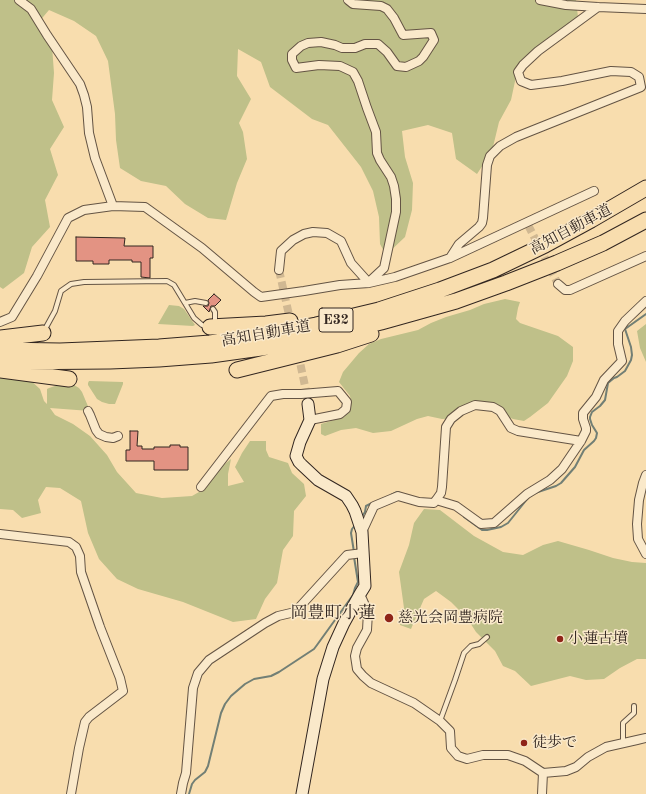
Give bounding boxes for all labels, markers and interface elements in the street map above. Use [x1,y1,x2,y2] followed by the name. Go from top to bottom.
[527,201,615,259] street label: 高知自動車道
[319,308,353,332] road number: E32
[220,317,312,351] street label: 高知自動車道
[291,604,375,624] district label: 岡豊町小蓮
[398,609,503,627] place label: 慈光会岡豊病院
[383,612,395,624] marker: 慈光会岡豊病院
[568,630,628,648] place label: 小蓮古墳
[555,634,565,644] marker: 小蓮古墳
[532,734,577,752] place label: 徒歩で
[519,738,529,748] marker: 徒歩で

